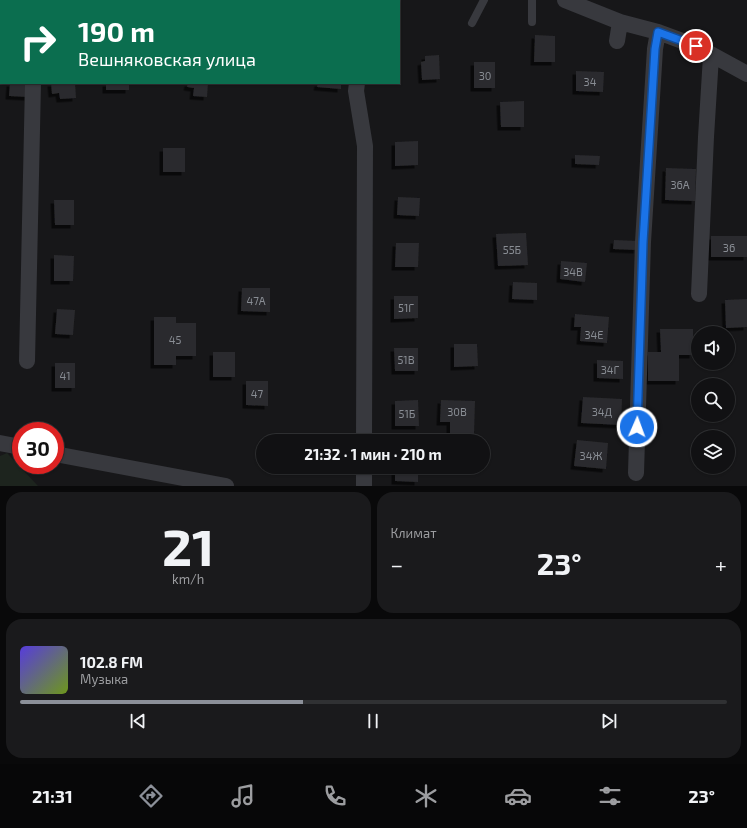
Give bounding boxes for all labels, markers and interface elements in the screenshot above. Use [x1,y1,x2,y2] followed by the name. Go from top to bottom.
[78,14,155,48] text: 190 m
[12,16,64,68] icon: right
[679,29,713,63] pin
[685,35,707,57] icon: arrive
[78,48,256,70] text: Вешняковская улица
[479,69,491,82] house number: 30
[584,75,597,88] house number: 34
[670,178,690,191] house number: 36А
[723,241,735,254] house number: 36
[503,243,522,256] house number: 55Б
[563,265,583,278] house number: 34В
[246,294,266,307] house number: 47А
[398,301,414,314] house number: 51Г
[691,326,735,474] map controls
[691,326,735,370] button: sound
[584,328,604,341] house number: 34Е
[169,333,181,346] house number: 45
[397,353,415,366] house number: 51В
[601,363,620,376] house number: 34Г
[59,369,71,382] house number: 41
[691,378,735,422] button: search
[251,387,264,400] house number: 47
[447,405,467,418] house number: 30В
[592,405,613,418] house number: 34Д
[616,406,658,448] position arrow
[399,407,416,420] house number: 51Б
[12,422,64,474] speed limit sign: 30
[691,430,735,474] button: layers
[304,445,442,463] text: 21:32 · 1 мин · 210 m
[580,449,602,462] house number: 34Ж
[162,514,215,576] text: 21
[391,525,437,541] text: Климат
[537,545,582,581] text: 23°
[391,551,403,577] text: −
[715,551,727,577] text: +
[172,571,204,587] text: km/h
[80,653,143,671] text: 102.8 FM
[80,671,128,687] text: Музыка
[127,710,149,732] icon: previous
[362,710,384,732] icon: pause
[598,710,620,732] icon: next
[137,782,165,810] icon: directions
[229,782,257,810] icon: music
[321,782,349,810] icon: phone
[412,782,440,810] icon: climate
[504,782,532,810] icon: car
[596,782,624,810] icon: filters
[32,785,73,807] text: 21:31
[688,785,715,807] text: 23°

